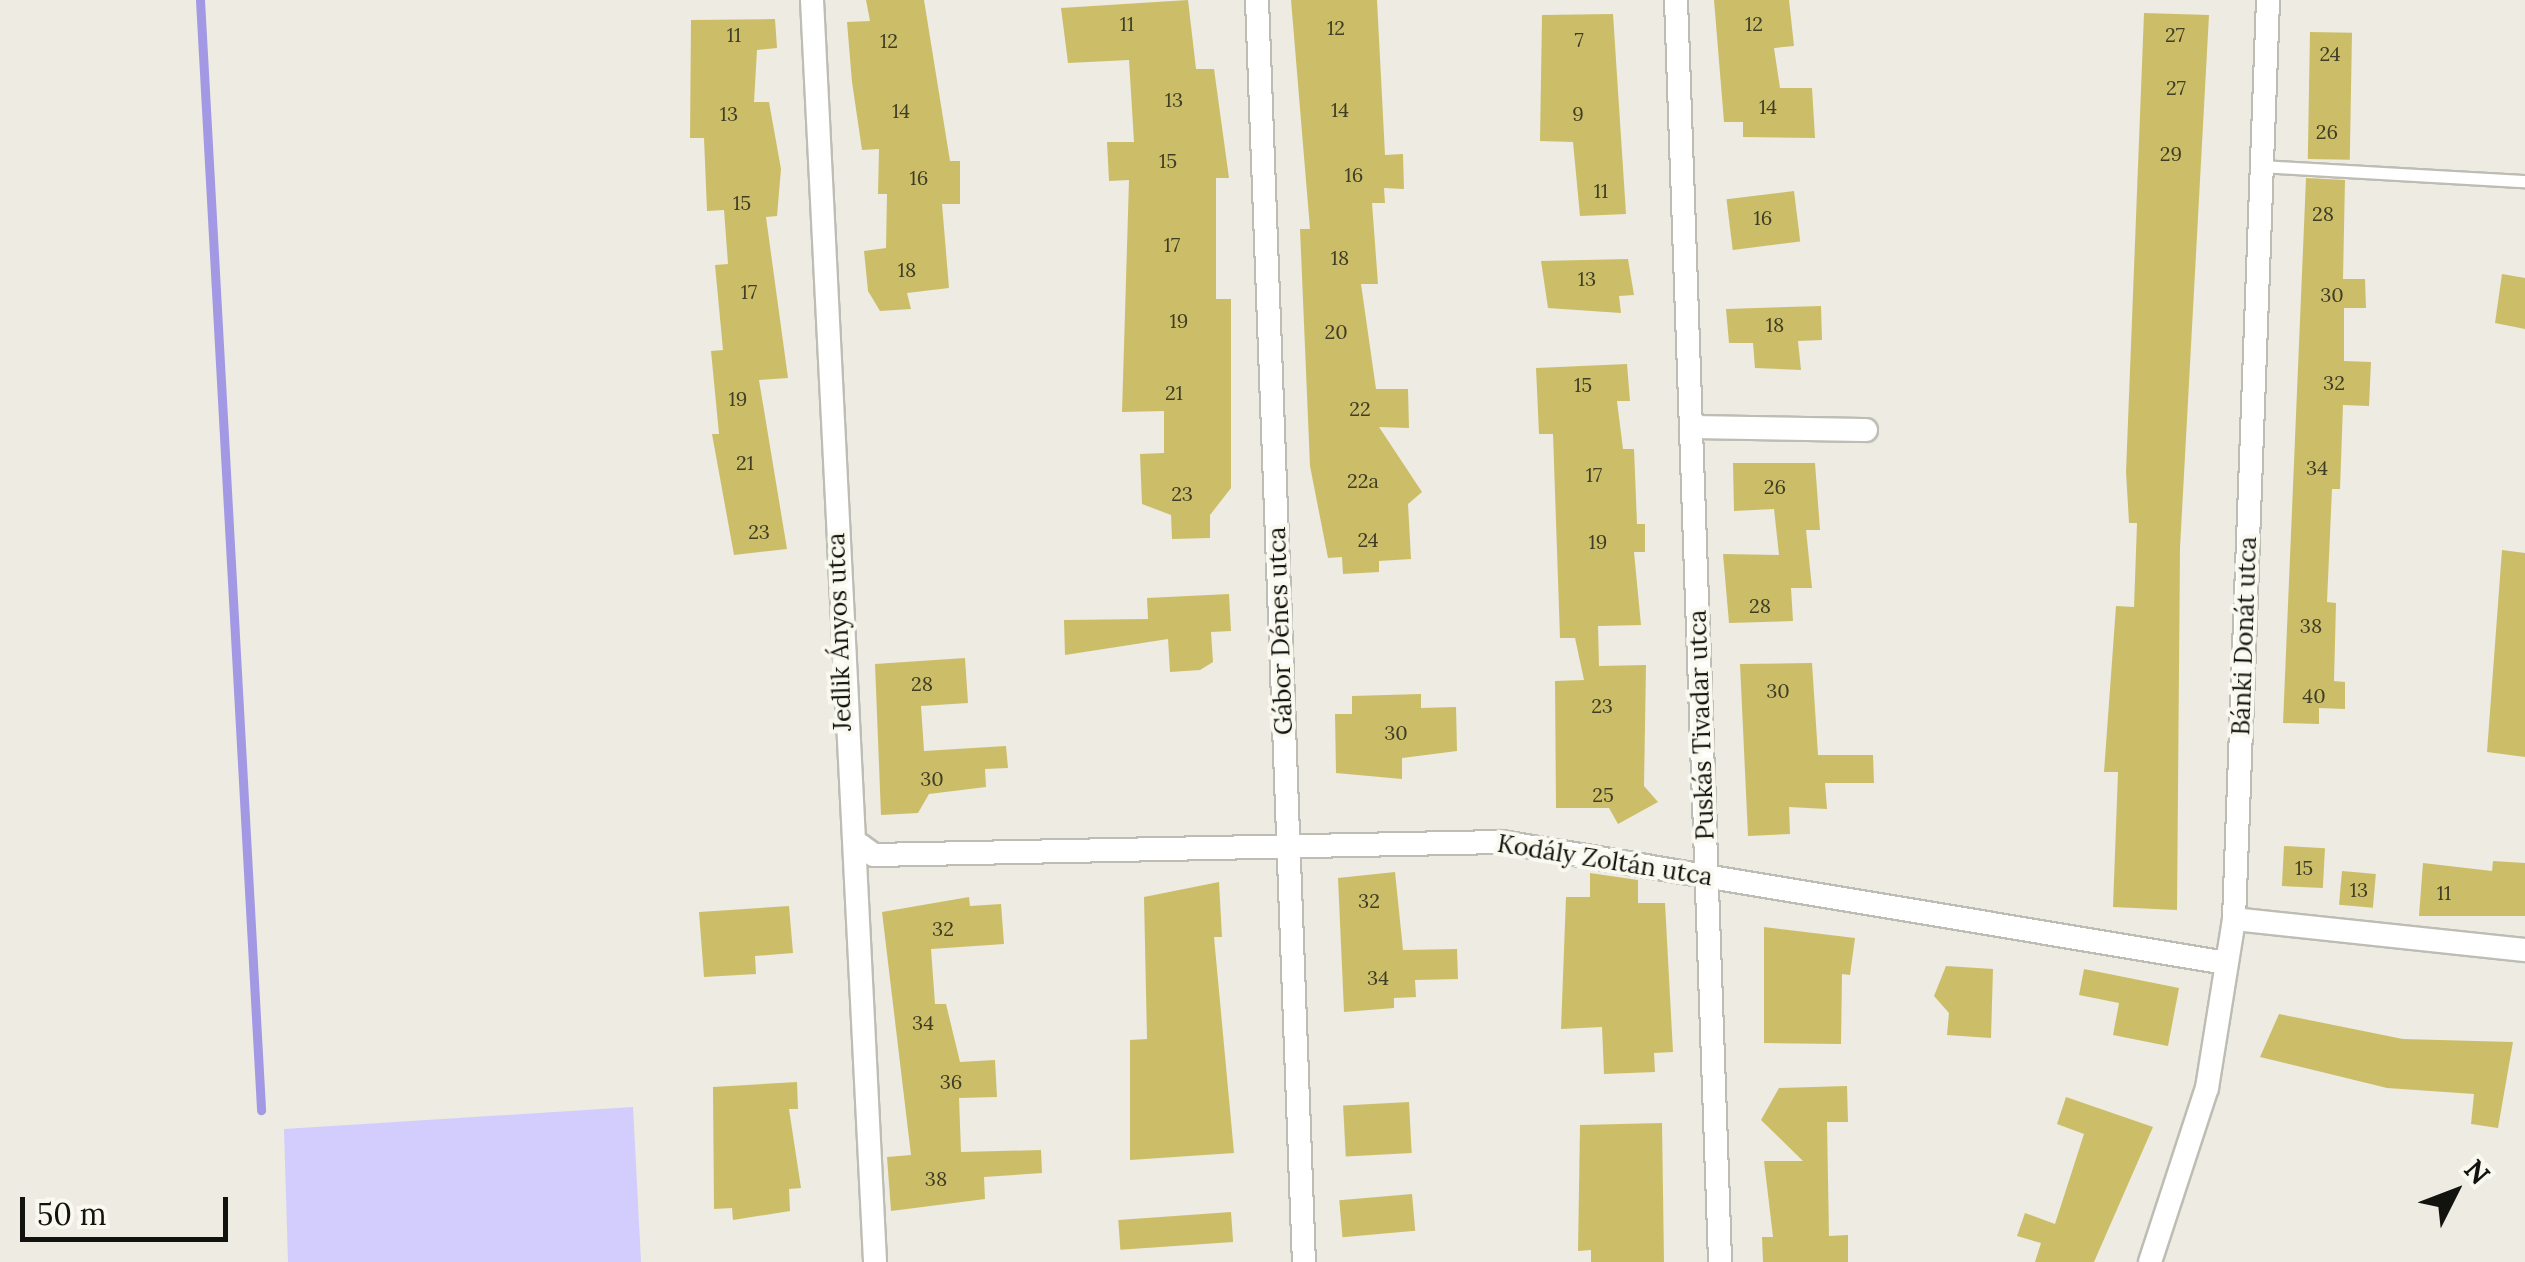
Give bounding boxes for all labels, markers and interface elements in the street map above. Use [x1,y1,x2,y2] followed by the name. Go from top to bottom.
[1120,11,1134,35] house number: 11
[1745,11,1763,35] house number: 12
[1327,15,1345,39] house number: 12
[727,22,741,46] house number: 11
[2165,22,2185,46] house number: 27
[1574,27,1584,51] house number: 7
[880,28,898,52] house number: 12
[2319,41,2341,65] house number: 24
[2166,75,2186,99] house number: 27
[1165,87,1183,111] house number: 13
[1759,94,1777,118] house number: 14
[1331,97,1349,121] house number: 14
[892,98,910,122] house number: 14
[720,101,738,125] house number: 13
[1572,101,1584,125] house number: 9
[2316,119,2338,143] house number: 26
[2160,141,2182,165] house number: 29
[1159,148,1177,172] house number: 15
[1345,162,1363,186] house number: 16
[910,165,928,189] house number: 16
[1594,178,1608,202] house number: 11
[733,190,751,214] house number: 15
[2312,201,2334,225] house number: 28
[1754,205,1772,229] house number: 16
[1164,232,1180,256] house number: 17
[1331,245,1349,269] house number: 18
[898,257,916,281] house number: 18
[1578,266,1596,290] house number: 13
[741,279,757,303] house number: 17
[2320,282,2344,306] house number: 30
[1170,308,1188,332] house number: 19
[1766,312,1784,336] house number: 18
[1324,319,1348,343] house number: 20
[2323,370,2345,394] house number: 32
[1574,372,1592,396] house number: 15
[1165,380,1183,404] house number: 21
[729,386,747,410] house number: 19
[1349,396,1371,420] house number: 22
[736,450,754,474] house number: 21
[2306,455,2328,479] house number: 34
[1586,462,1602,486] house number: 17
[1347,468,1379,492] house number: 22a
[1764,474,1786,498] house number: 26
[1171,481,1193,505] house number: 23
[748,519,770,543] house number: 23
[1261,526,1299,736] street label: Gábor Dénes utca
[1357,527,1379,551] house number: 24
[1589,529,1607,553] house number: 19
[821,532,857,732] street label: Jedlik Ányos utca
[2226,536,2262,736] street label: Bánki Donát utca
[1749,593,1771,617] house number: 28
[1682,609,1720,841] street label: Puskás Tivadar utca
[2300,613,2322,637] house number: 38
[911,671,933,695] house number: 28
[1766,678,1790,702] house number: 30
[2302,683,2326,707] house number: 40
[1591,693,1613,717] house number: 23
[1384,720,1408,744] house number: 30
[920,766,944,790] house number: 30
[1592,782,1614,806] house number: 25
[1495,828,1715,892] street label: Kodály Zoltán utca
[2295,855,2313,879] house number: 15
[2350,877,2368,901] house number: 13
[2437,880,2451,904] house number: 11
[1358,888,1380,912] house number: 32
[932,916,954,940] house number: 32
[1367,965,1389,989] house number: 34
[912,1010,934,1034] house number: 34
[940,1069,962,1093] house number: 36
[2405,1142,2505,1242] north arrow
[2457,1152,2498,1192] text: N
[925,1166,947,1190] house number: 38
[25,1177,232,1239] scale bar
[37,1195,107,1233] text: 50 m

